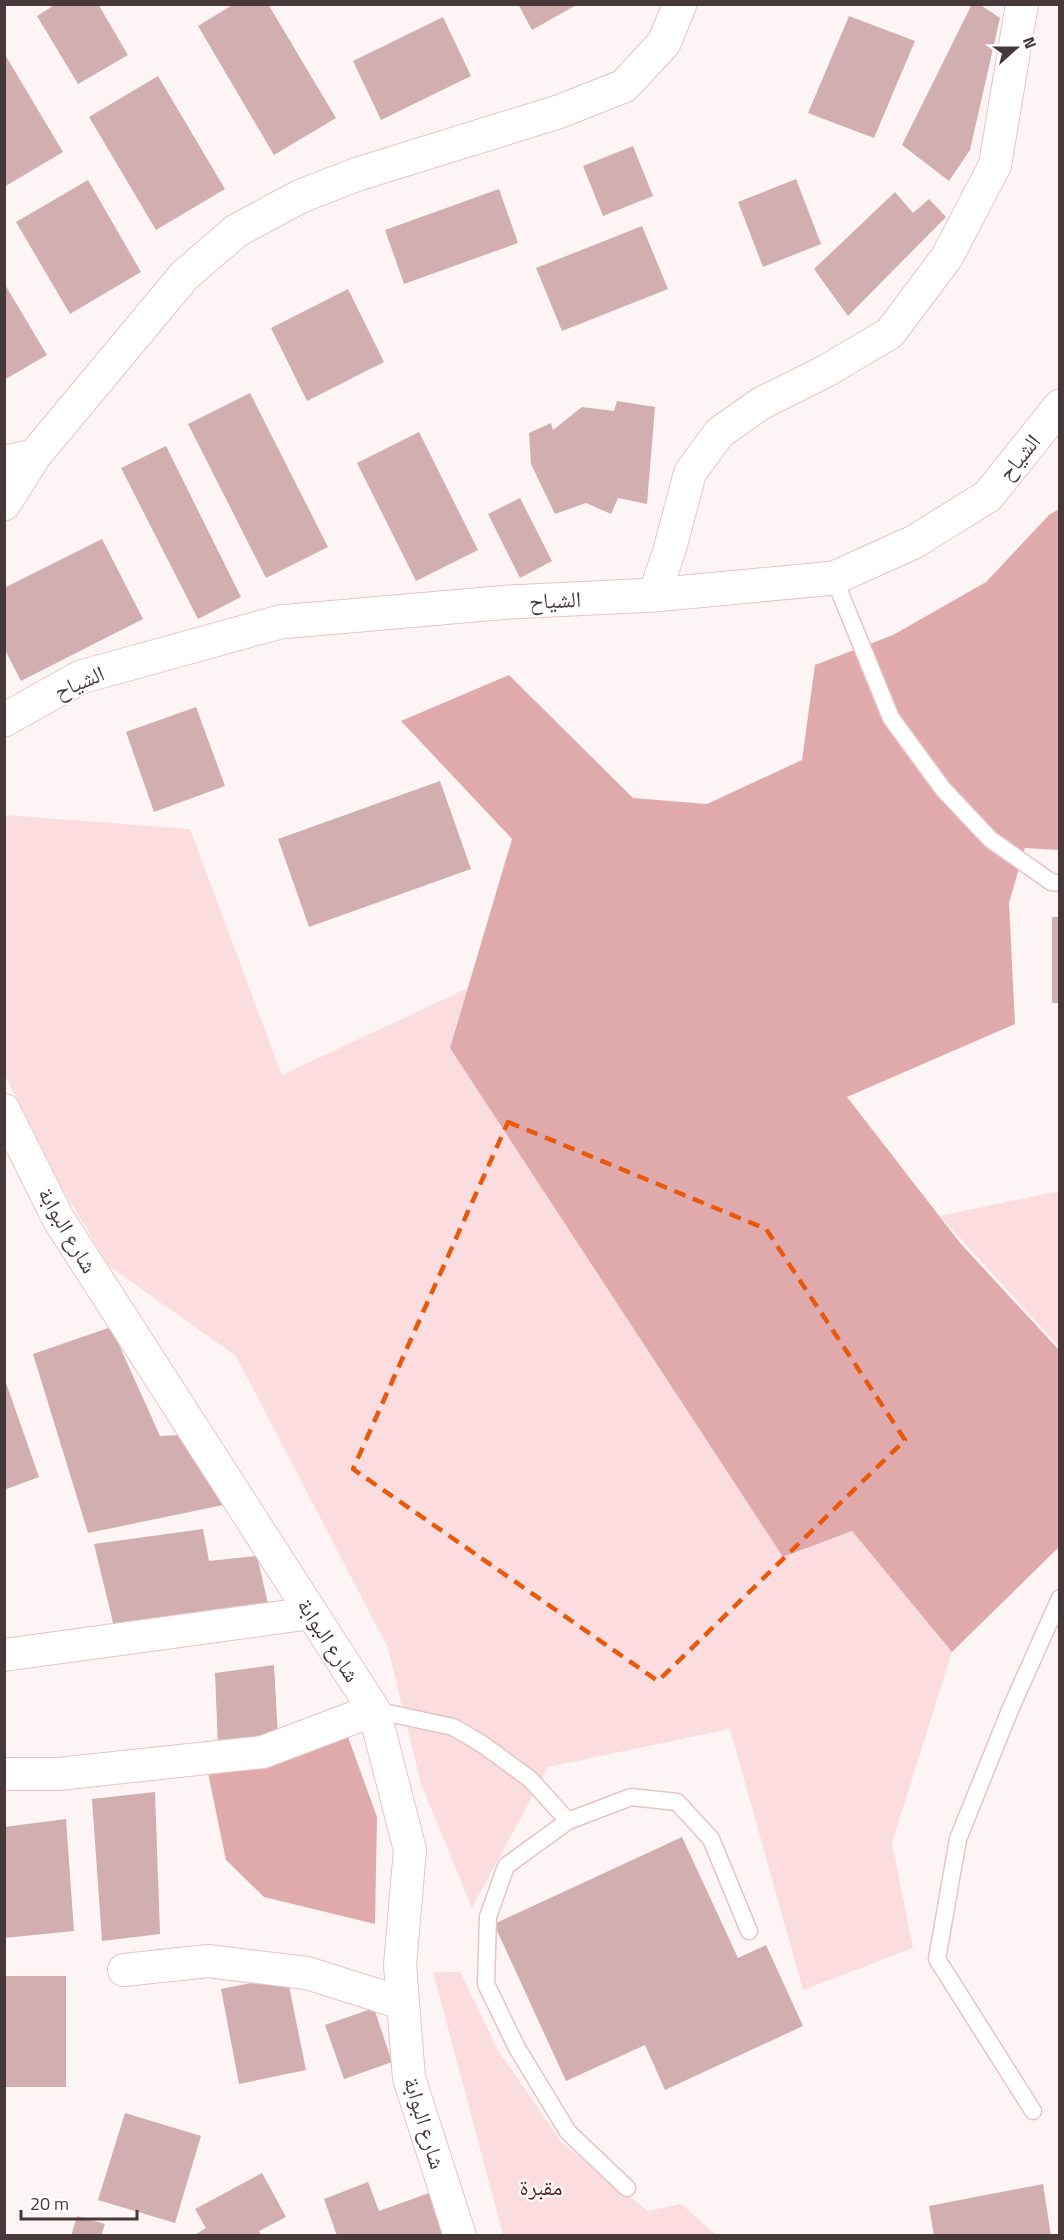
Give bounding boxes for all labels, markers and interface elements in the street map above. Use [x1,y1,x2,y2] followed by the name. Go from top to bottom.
[986,18,1046,78] north arrow
[1017,33,1043,52] text: N
[989,426,1049,488] street label: الشياح
[528,582,582,618] street label: الشياح
[48,656,110,708] street label: الشياح
[30,1181,106,1279] street label: شارع البوابة
[289,1591,369,1689] street label: شارع البوابة
[395,2073,455,2173] street label: شارع البوابة
[520,2170,562,2204] park label: مقبرة
[21,2183,136,2221] scale bar
[30,2190,69,2217] text: 20 m

